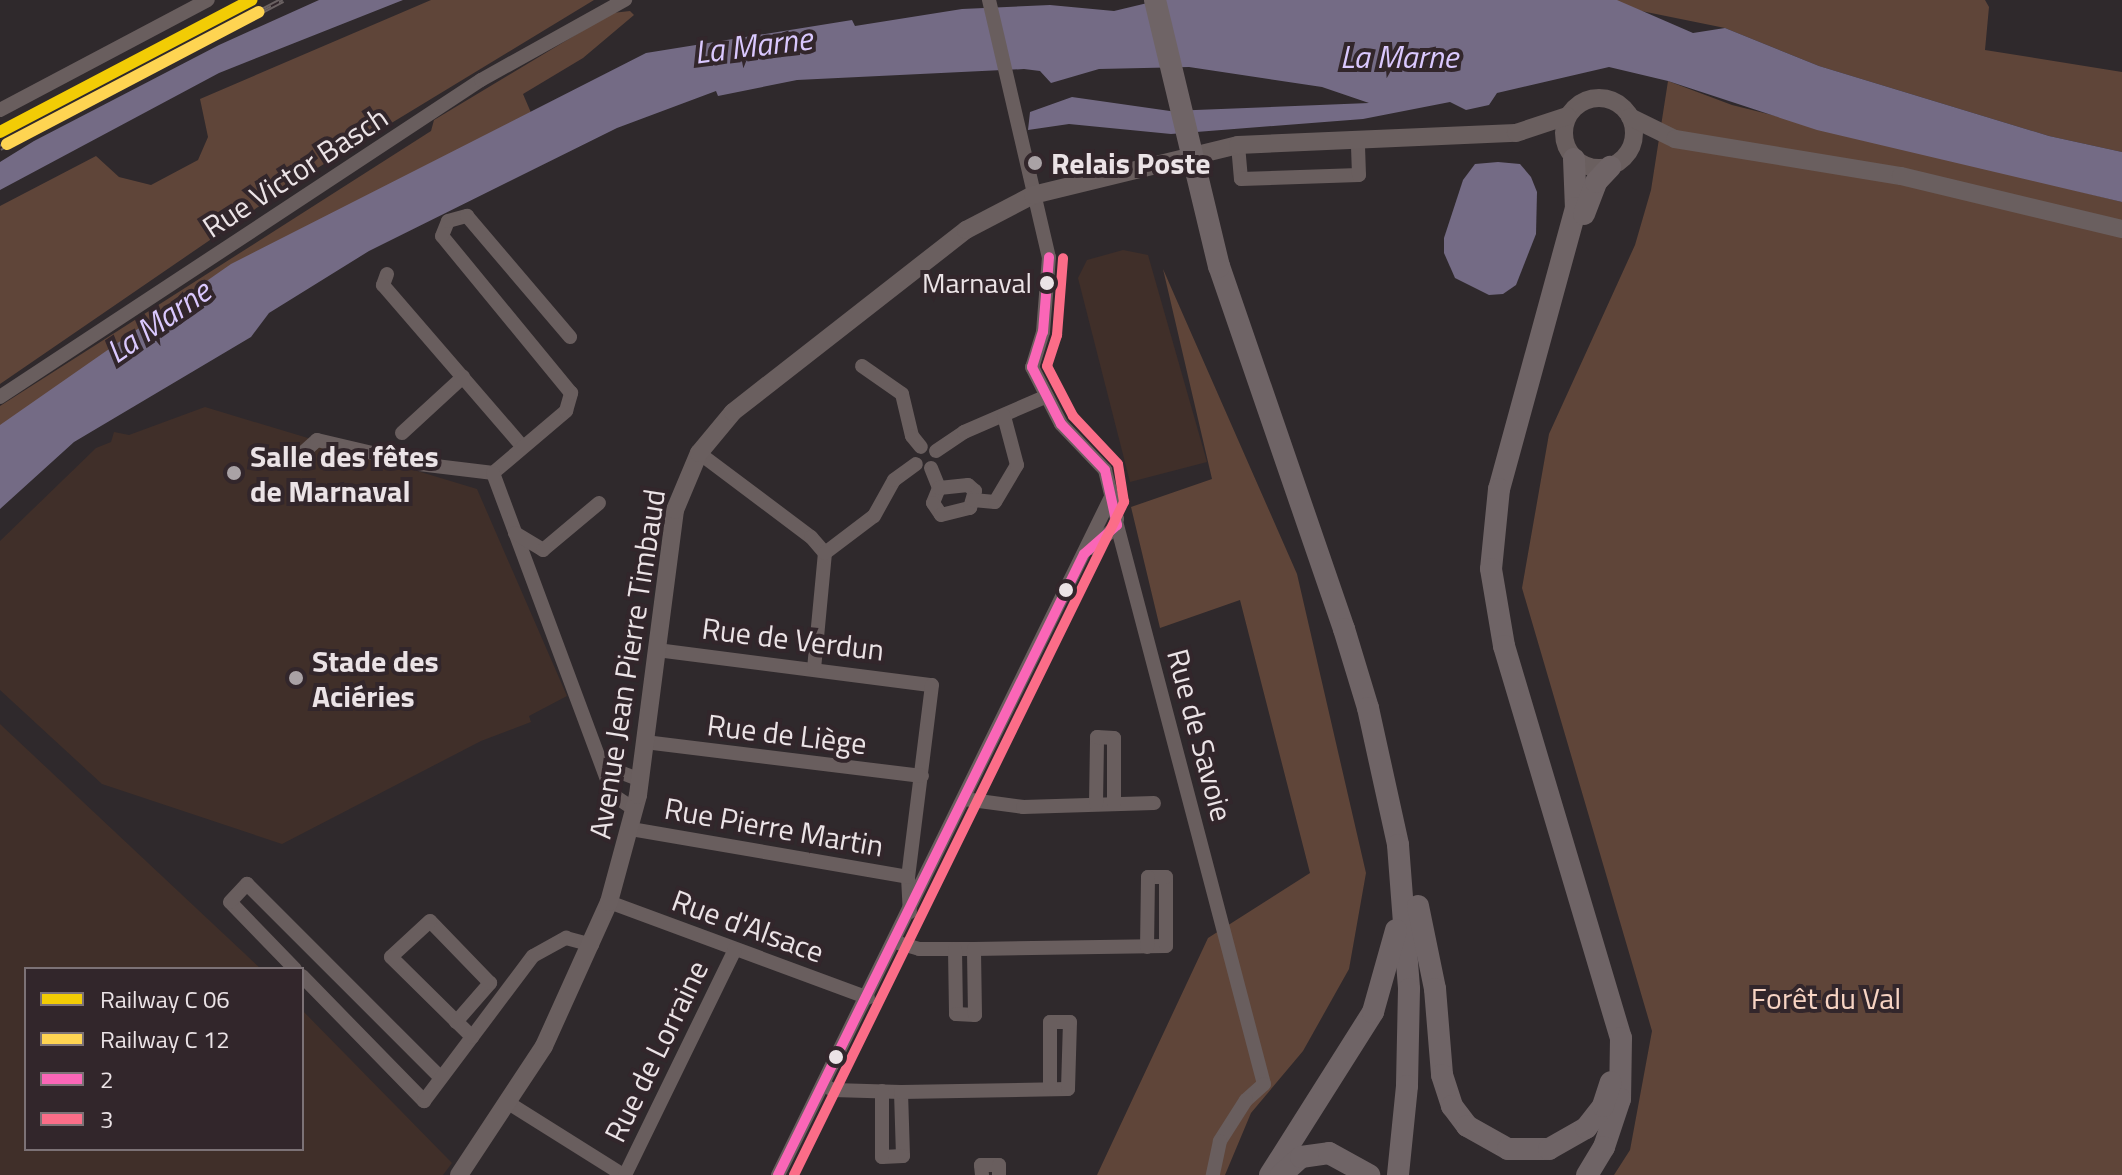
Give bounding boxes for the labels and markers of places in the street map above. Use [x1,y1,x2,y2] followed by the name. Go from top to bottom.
[1051,145,1211,181] place label: Relais Poste
[1026,154,1044,172] marker: Relais Poste
[922,266,1032,300] place label: Marnaval
[1039,275,1055,291] marker: Marnaval
[250,438,439,508] place label: Salle des fêtes de Marnaval
[225,464,243,482] marker: Salle des fêtes de Marnaval
[1058,582,1074,598] unlabelled marker
[312,643,439,714] place label: Stade des Aciéries
[287,669,305,687] marker: Stade des Aciéries
[828,1049,844,1065] unlabelled marker

